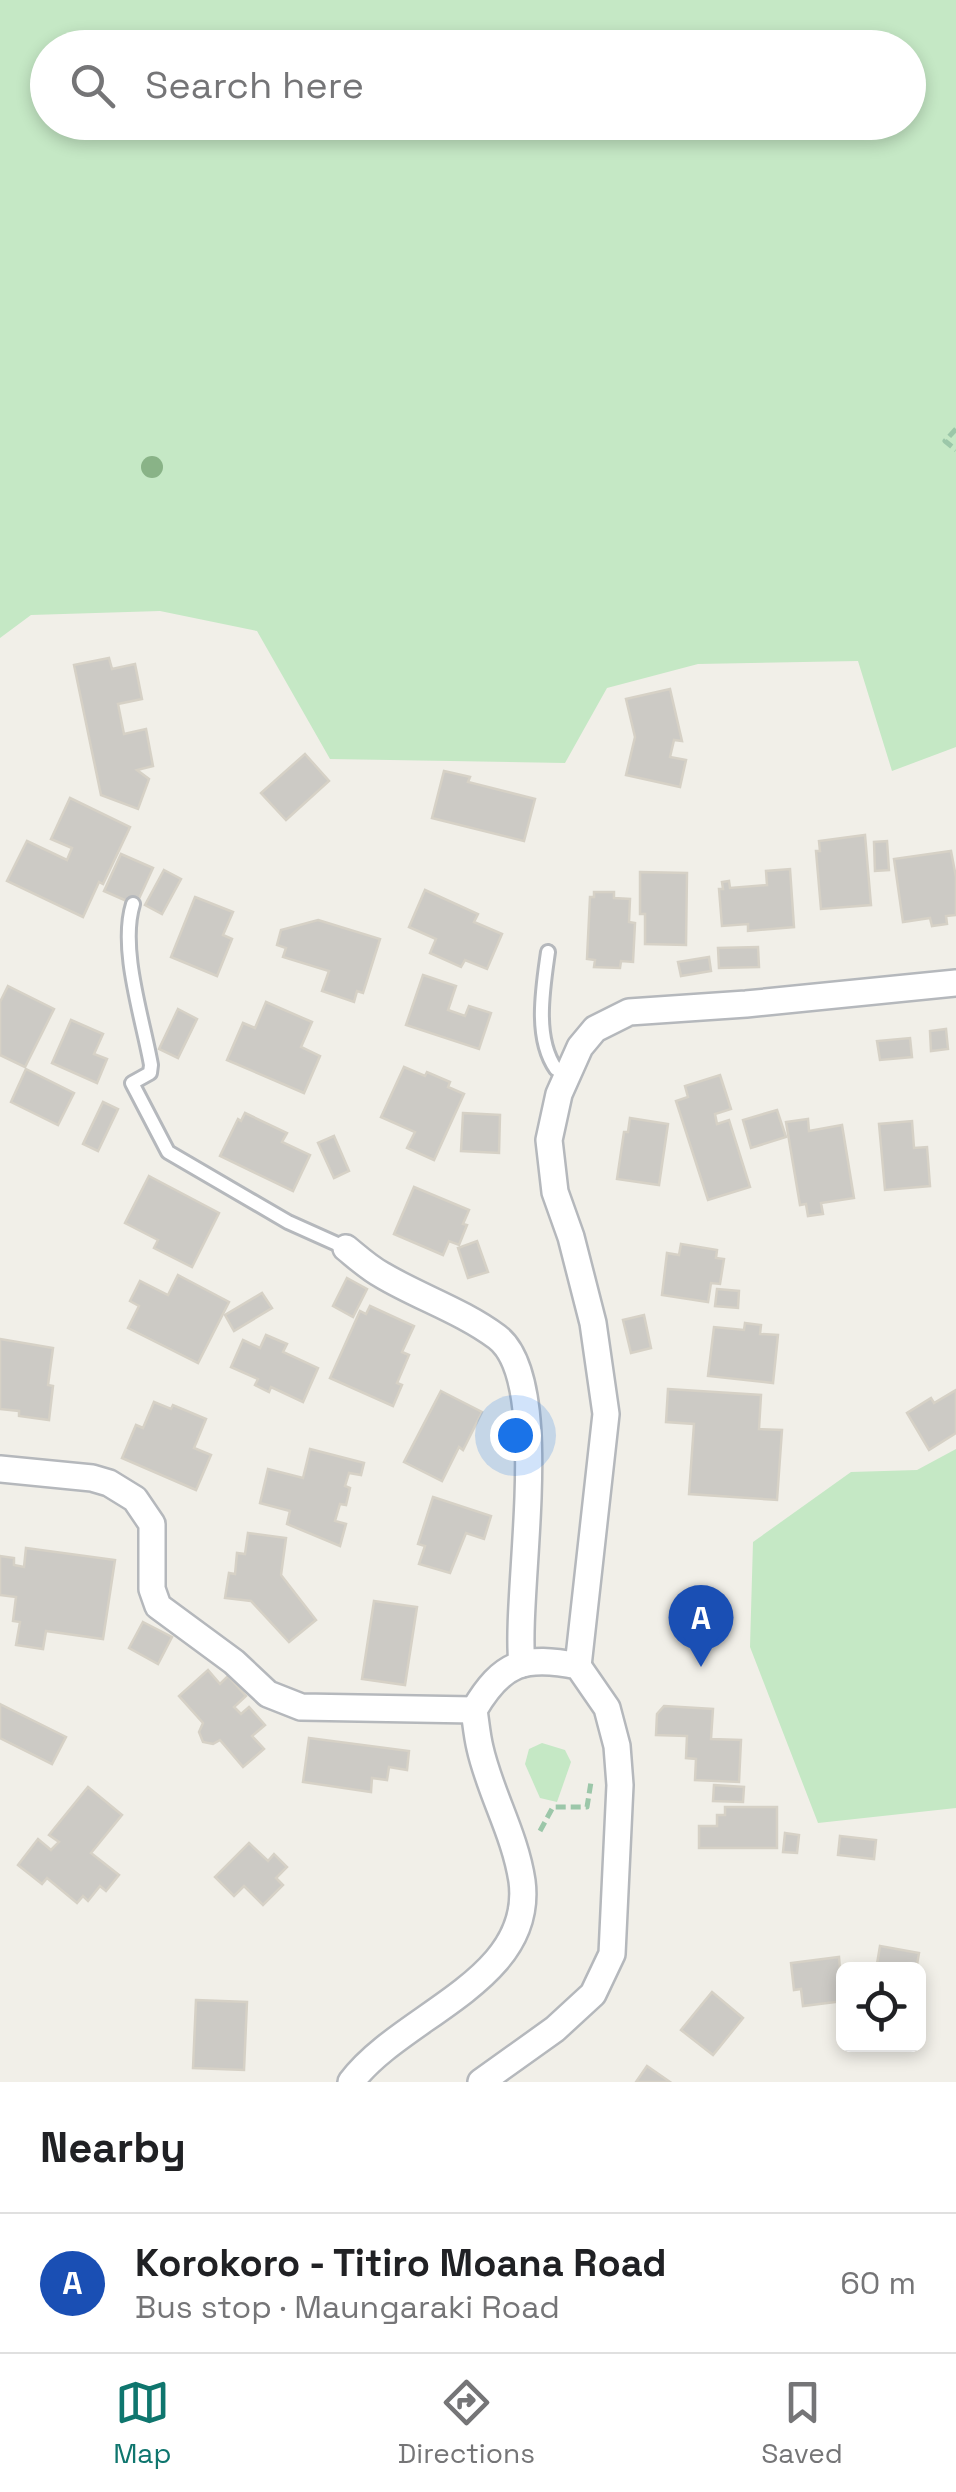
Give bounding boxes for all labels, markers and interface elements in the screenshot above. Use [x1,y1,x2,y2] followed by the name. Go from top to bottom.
[30,30,926,140] search box
[65,58,120,113] icon: search
[145,61,364,109] text: Search here
[490,1410,541,1461] your location
[668,1584,734,1667] pin: A
[836,1962,926,2052] map controls
[836,1962,926,2052] button: locate
[40,2121,186,2174] text: Nearby
[135,2239,666,2287] text: Korokoro - Titiro Moana Road
[62,2263,83,2303] text: A
[840,2263,916,2303] text: 60 m
[135,2287,560,2327] text: Bus stop · Maungaraki Road
[113,2375,171,2471] tab: Map
[398,2375,535,2471] tab: Directions
[761,2375,843,2471] tab: Saved

